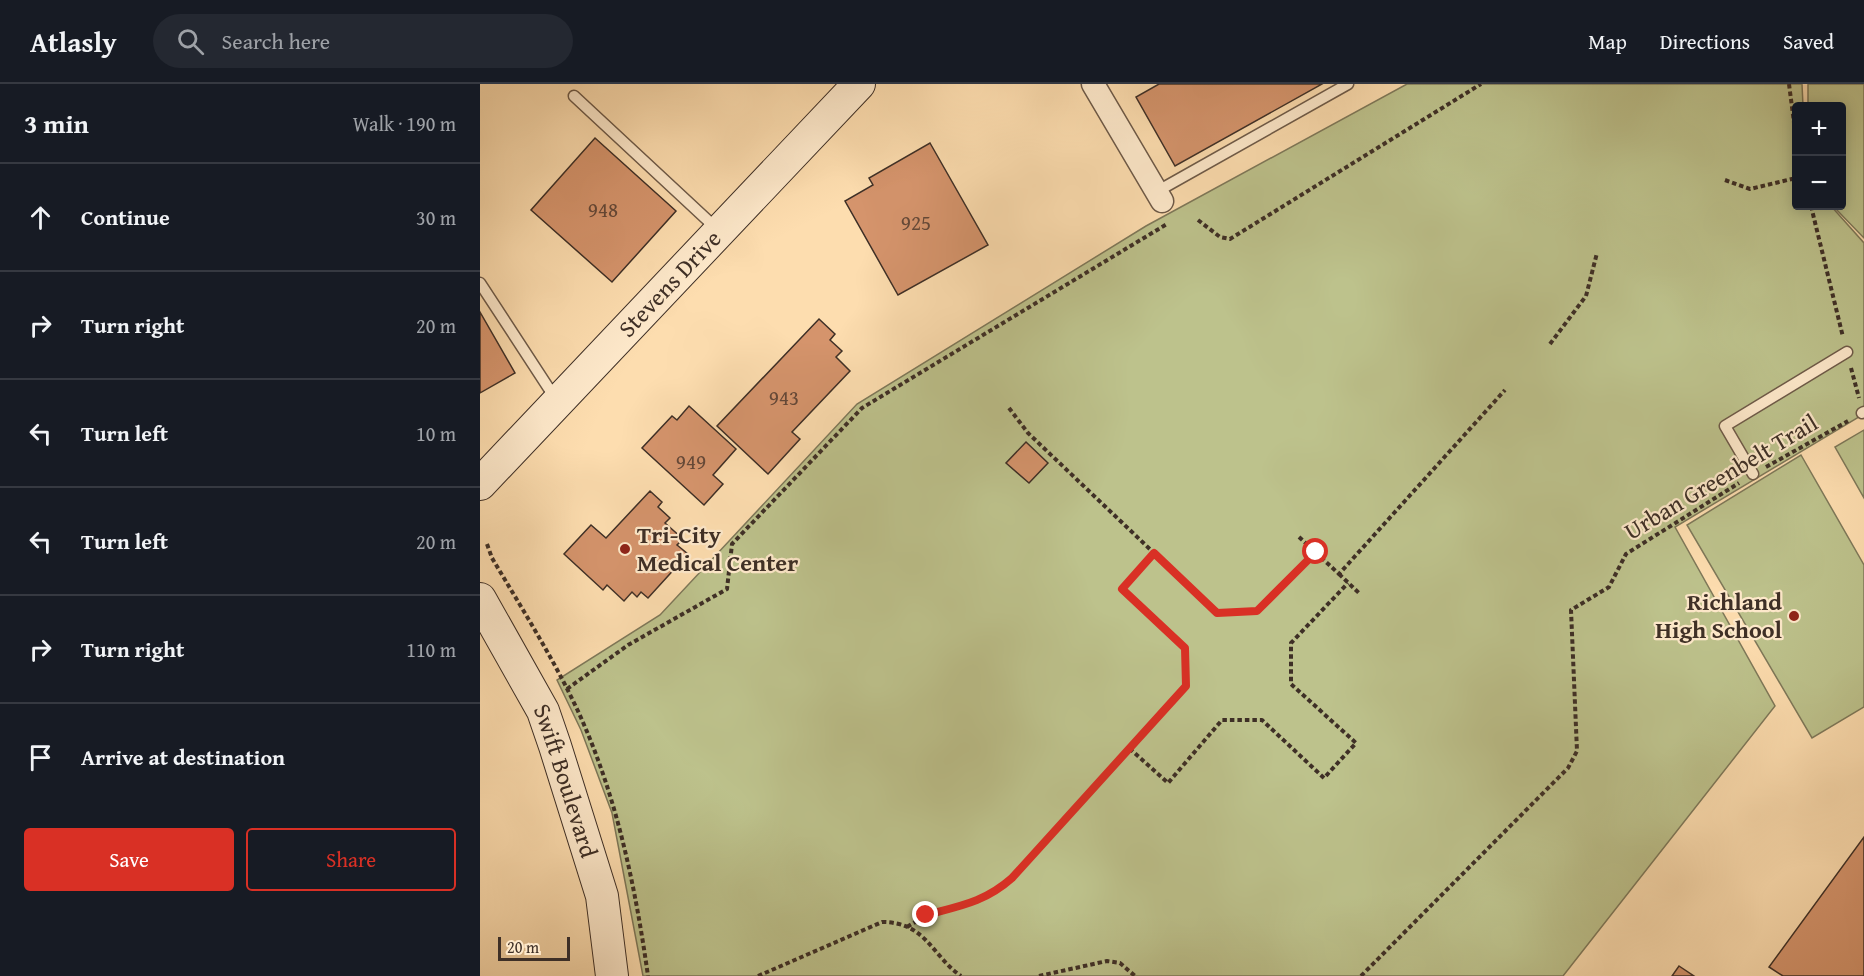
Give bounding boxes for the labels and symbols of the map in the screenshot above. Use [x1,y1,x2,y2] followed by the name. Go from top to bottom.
[588,194,618,225] house number: 948
[901,207,931,238] house number: 925
[610,222,729,345] street label: Stevens Drive
[769,382,799,413] house number: 943
[1617,405,1824,548] street label: Urban Greenbelt Trail
[676,446,706,477] house number: 949
[637,517,798,580] place label: Tri-City Medical Center
[1302,538,1328,564] route start
[618,542,632,556] marker: Tri-City Medical Center
[1655,584,1783,647] place label: Richland High School
[1787,609,1801,623] marker: Richland High School
[525,697,607,862] street label: Swift Boulevard
[912,901,938,927] route end
[498,934,570,962] scale bar

